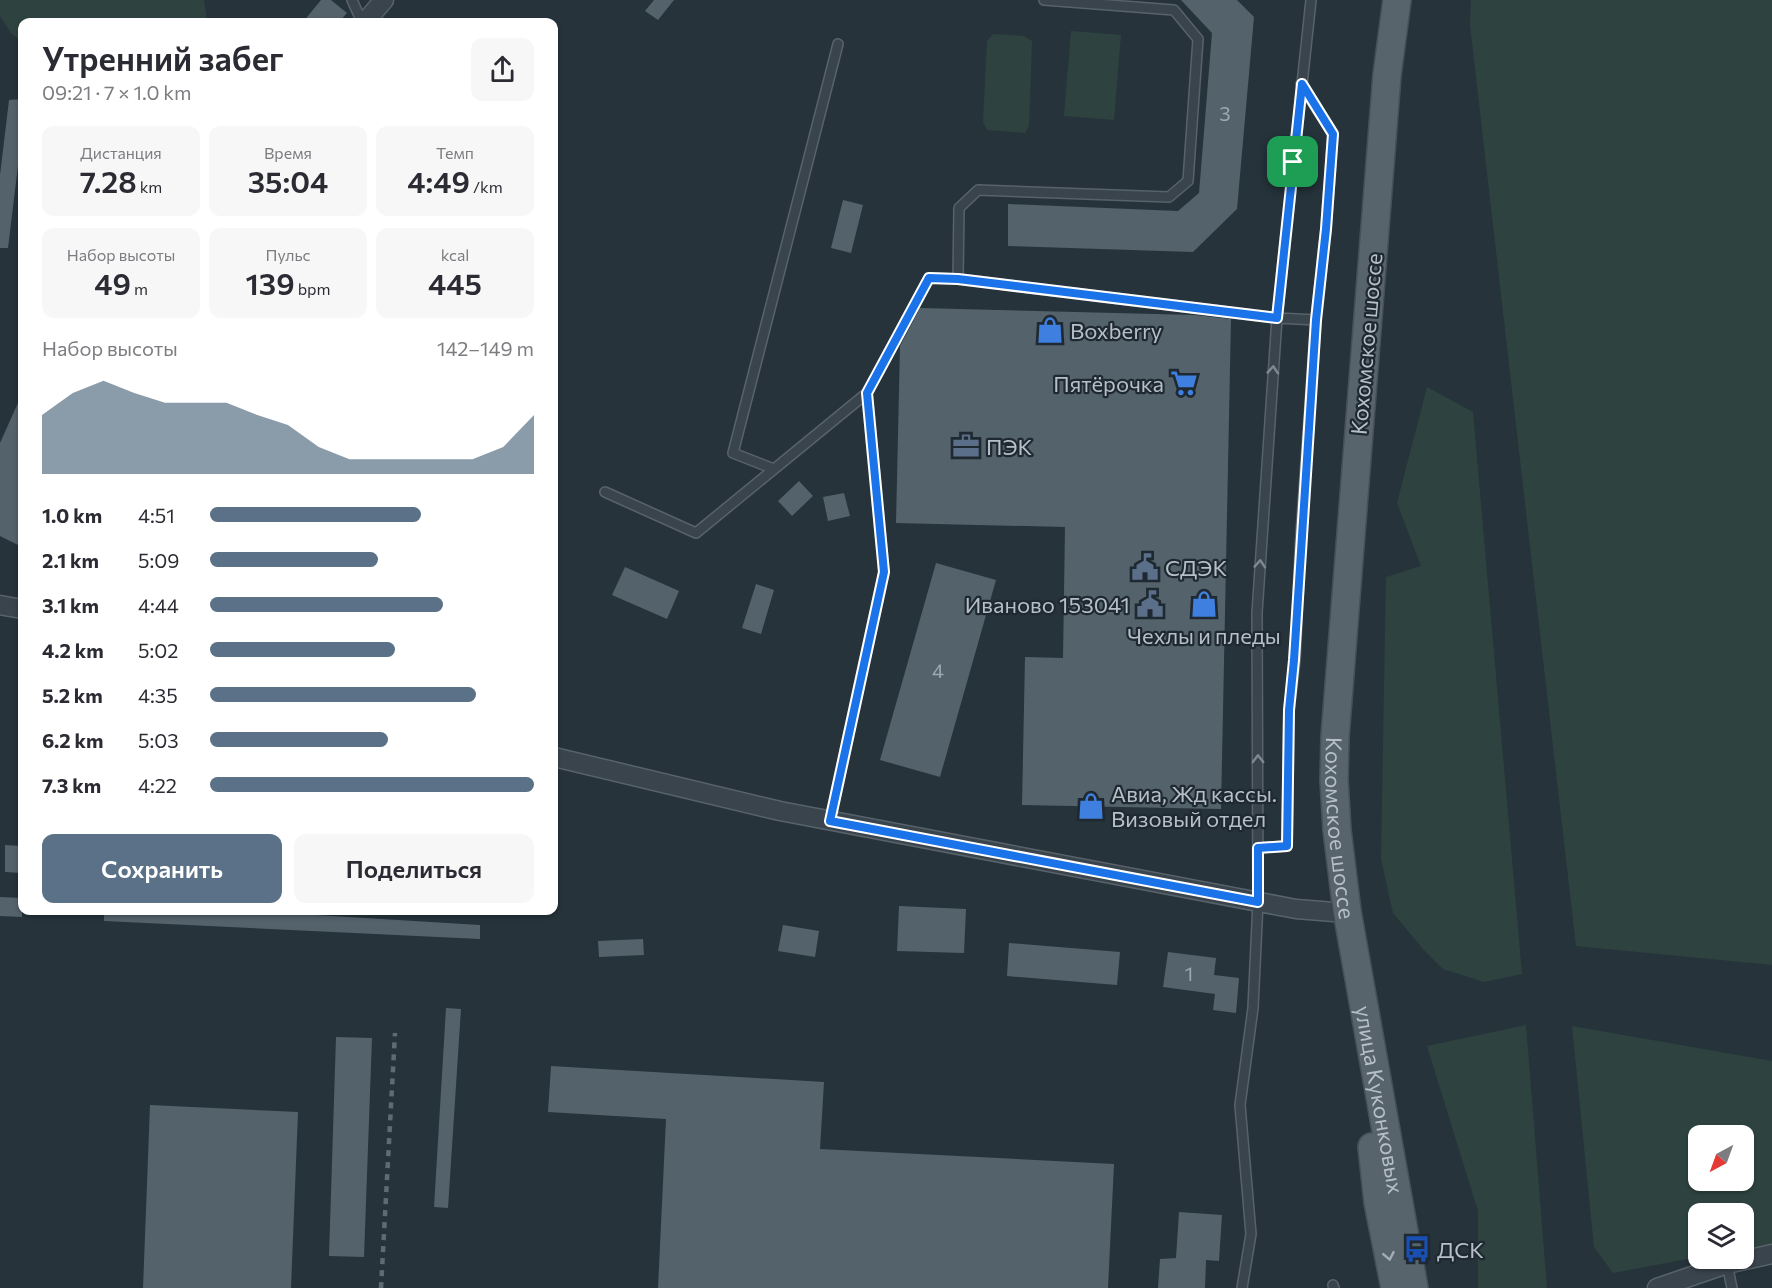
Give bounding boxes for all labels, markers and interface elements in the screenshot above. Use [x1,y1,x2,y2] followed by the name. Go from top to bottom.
[42,37,284,78] text: Утренний забег
[471,38,534,101] button: share
[42,80,192,104] text: 09:21 · 7 × 1.0 km
[1219,101,1231,125] house number: 3
[1267,136,1318,187] pin
[80,143,162,162] text: Дистанция
[264,143,312,162] text: Время
[436,143,474,162] text: Темп
[1276,145,1309,178] icon: arrive
[80,162,137,199] text: 7.28
[248,162,328,199] text: 35:04
[407,162,470,199] text: 4:49
[137,177,162,196] text: km
[470,177,503,196] text: /km
[67,245,175,264] text: Набор высоты
[265,245,311,264] text: Пульс
[441,245,469,264] text: kcal
[1345,252,1387,436] street label: Кохомское шоссе
[94,264,131,301] text: 49
[245,264,295,301] text: 139
[428,264,482,301] text: 445
[131,279,148,298] text: m
[295,279,331,298] text: bpm
[1035,315,1065,345] shop icon: Boxberry
[1070,317,1162,344] place label: Boxberry
[42,336,178,360] text: Набор высоты
[437,336,534,360] text: 142–149 m
[1267,365,1280,374] one-way arrow
[1169,368,1199,398] supermarket icon: Пятёрочка
[1053,370,1164,397] place label: Пятёрочка
[951,431,981,461] office icon: ПЭК
[986,433,1033,460] place label: ПЭК
[42,503,102,527] text: 1.0 km
[138,503,175,527] text: 4:51
[42,548,99,572] text: 2.1 km
[138,548,179,572] text: 5:09
[1130,552,1160,582] public building icon: СДЭК
[1165,554,1227,581] place label: СДЭК
[1254,560,1267,569] one-way arrow
[1135,589,1165,619] public building icon: Иваново 153041
[1189,589,1219,619] shop icon: Чехлы и пледы
[965,591,1130,618] place label: Иваново 153041
[42,593,99,617] text: 3.1 km
[138,593,179,617] text: 4:44
[1127,622,1281,649] place label: Чехлы и пледы
[42,638,104,662] text: 4.2 km
[138,638,178,662] text: 5:02
[932,658,944,682] house number: 4
[42,683,103,707] text: 5.2 km
[138,683,178,707] text: 4:35
[42,728,103,752] text: 6.2 km
[138,728,179,752] text: 5:03
[1320,737,1362,921] street label: Кохомское шоссе
[1252,755,1264,764] one-way arrow
[42,773,101,797] text: 7.3 km
[138,773,177,797] text: 4:22
[1111,780,1277,832] place label: Авиа, Жд кассы. Визовый отдел
[1076,791,1106,821] shop icon: Авиа, Жд кассы. Визовый отдел
[42,834,282,903] button: Сохранить
[294,834,534,903] button: Поделиться
[1185,961,1193,985] house number: 1
[1351,1003,1411,1196] street label: улица Куконковых
[1688,1125,1754,1191] north arrow
[1688,1125,1754,1269] map controls
[1688,1203,1754,1269] button: layers
[1402,1234,1432,1264] bus stop icon: ДСК
[1437,1236,1484,1263] place label: ДСК
[1382,1250,1395,1260] one-way arrow

